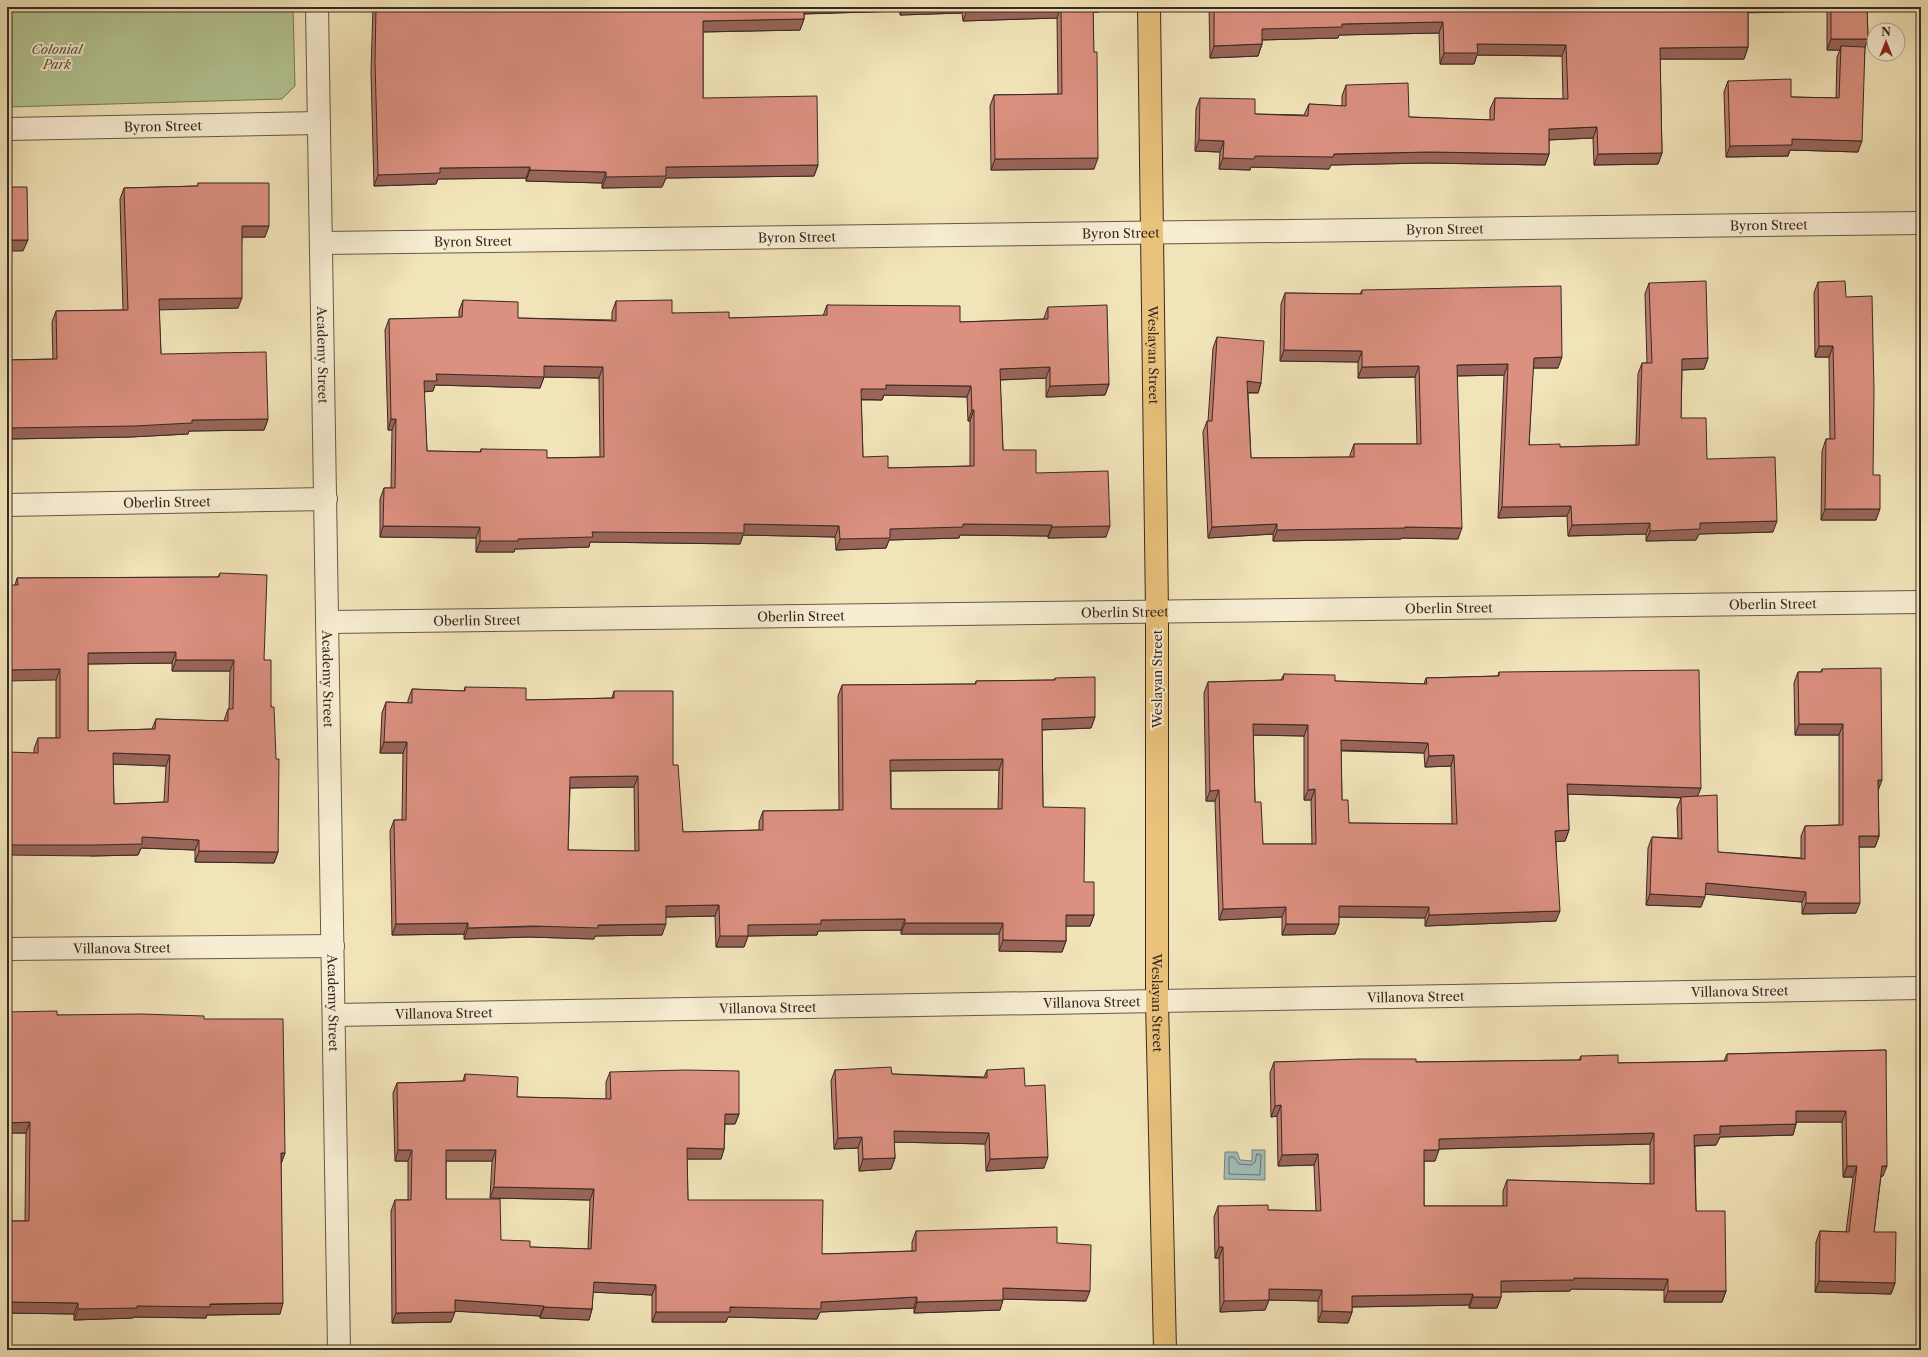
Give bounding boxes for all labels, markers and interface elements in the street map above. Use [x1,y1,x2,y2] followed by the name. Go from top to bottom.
[1866,22,1906,62] north arrow
[1881,25,1891,39] text: N
[31,41,84,72] park label: Colonial Park
[124,117,203,135] street label: Byron Street
[1730,216,1808,233] street label: Byron Street
[1406,220,1484,237] street label: Byron Street
[1082,225,1160,241] street label: Byron Street
[758,229,836,246] street label: Byron Street
[434,233,512,250] street label: Byron Street
[1145,304,1162,405] street label: Weslayan Street
[314,305,332,404] street label: Academy Street
[123,493,211,511] street label: Oberlin Street
[1729,595,1817,612] street label: Oberlin Street
[1405,599,1493,616] street label: Oberlin Street
[1081,603,1169,621] street label: Oberlin Street
[757,608,845,625] street label: Oberlin Street
[433,612,521,629] street label: Oberlin Street
[319,629,337,728] street label: Academy Street
[1149,629,1165,729] street label: Weslayan Street
[72,939,171,956] street label: Villanova Street
[325,953,342,1052] street label: Academy Street
[1149,953,1166,1053] street label: Weslayan Street
[1690,982,1789,1000] street label: Villanova Street
[1366,988,1465,1005] street label: Villanova Street
[1042,993,1141,1011] street label: Villanova Street
[718,999,817,1016] street label: Villanova Street
[394,1004,493,1022] street label: Villanova Street

